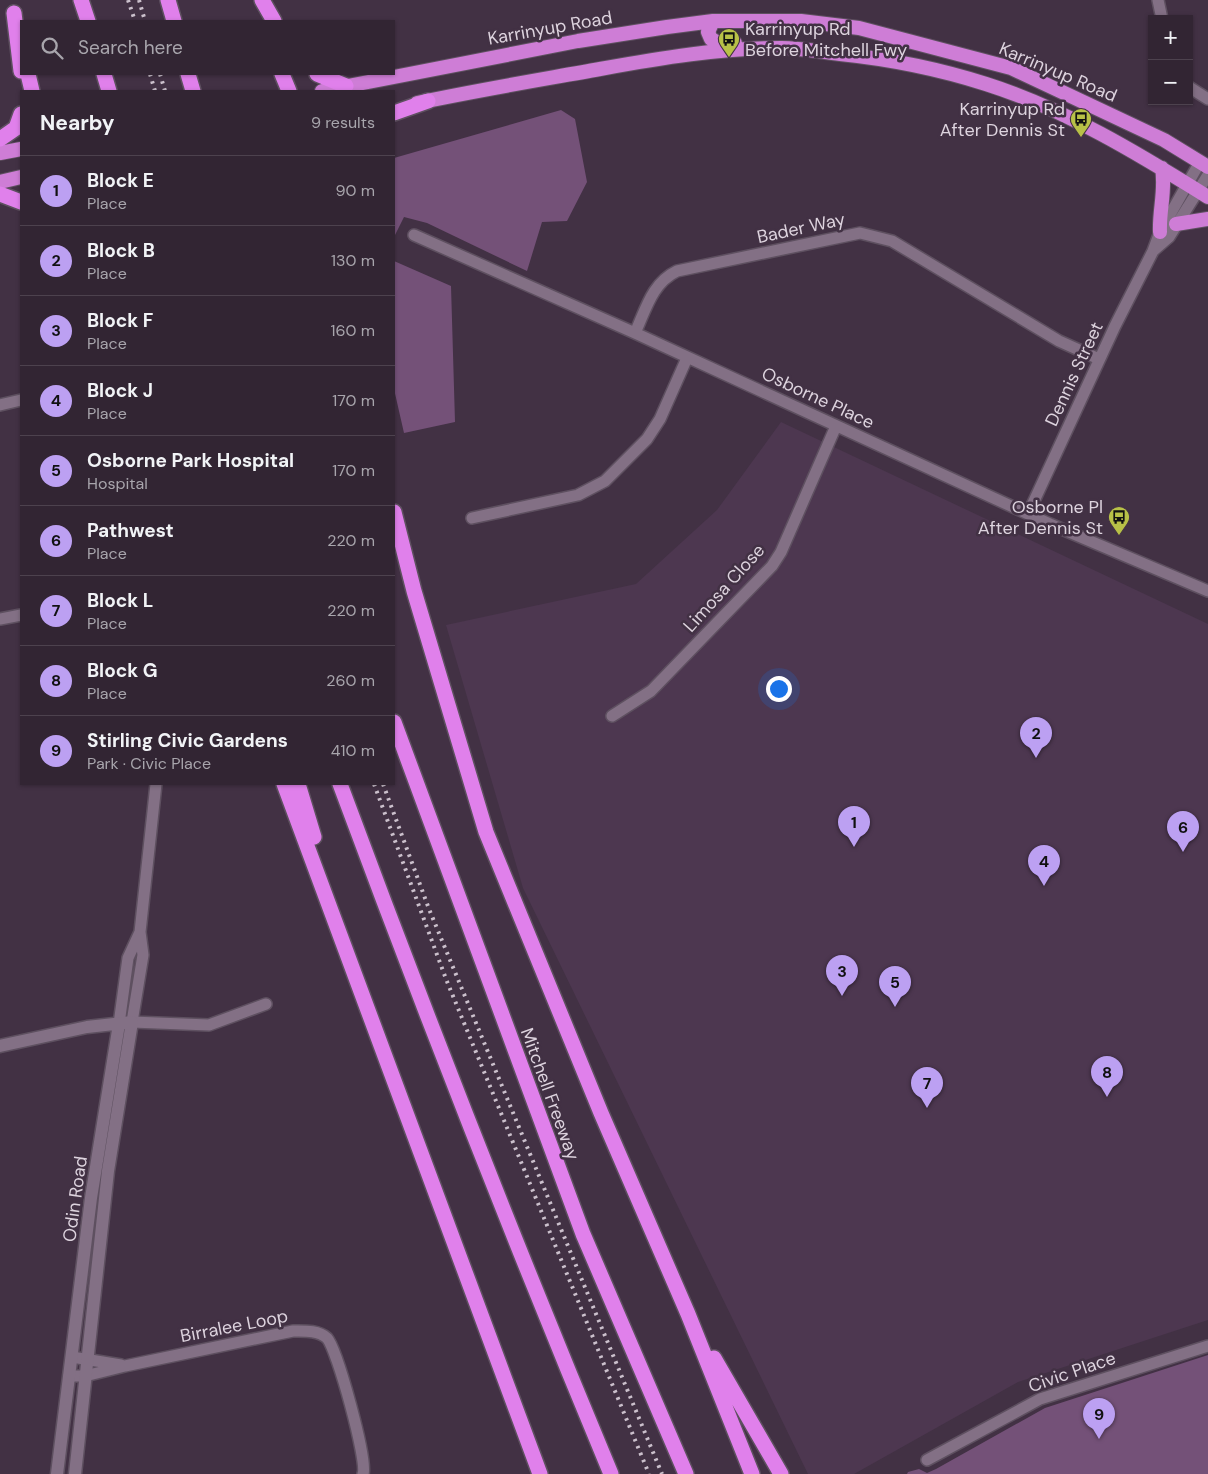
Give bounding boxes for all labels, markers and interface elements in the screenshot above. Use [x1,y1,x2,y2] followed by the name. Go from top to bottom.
[486,5,614,51] street label: Karrinyup Road
[1148,15,1193,105] map controls
[1148,15,1193,60] button: +
[745,17,907,62] place label: Karrinyup Rd Before Mitchell Fwy
[20,20,395,75] search box
[717,27,741,58] bus stop icon: Karrinyup Rd Before Mitchell Fwy
[38,34,66,62] icon: search
[78,35,183,60] text: Search here
[995,36,1121,108] street label: Karrinyup Road
[1148,60,1193,105] button: −
[940,97,1065,142] place label: Karrinyup Rd After Dennis St
[1069,107,1093,138] bus stop icon: Karrinyup Rd After Dennis St
[40,109,114,137] text: Nearby
[311,112,375,133] text: 9 results
[87,168,154,193] text: Block E
[53,180,59,201] text: 1
[335,180,375,201] text: 90 m
[87,193,127,214] text: Place
[755,207,847,249] street label: Bader Way
[87,238,155,263] text: Block B
[51,250,61,271] text: 2
[331,250,375,271] text: 130 m
[87,263,127,284] text: Place
[87,308,153,333] text: Block F
[1039,318,1109,430] street label: Dennis Street
[51,320,61,341] text: 3
[331,320,375,341] text: 160 m
[87,333,127,354] text: Place
[758,361,878,435] street label: Osborne Place
[87,378,153,403] text: Block J
[51,390,61,411] text: 4
[332,390,375,411] text: 170 m
[87,403,127,424] text: Place
[87,448,294,473] text: Osborne Park Hospital
[51,460,61,481] text: 5
[332,460,375,481] text: 170 m
[87,473,148,494] text: Hospital
[978,495,1103,540] place label: Osborne Pl After Dennis St
[1107,505,1131,536] bus stop icon: Osborne Pl After Dennis St
[87,518,174,543] text: Pathwest
[51,530,61,551] text: 6
[327,530,375,551] text: 220 m
[678,539,770,637] street label: Limosa Close
[87,543,127,564] text: Place
[87,588,153,613] text: Block L
[52,600,60,621] text: 7
[327,600,375,621] text: 220 m
[87,613,127,634] text: Place
[87,658,158,683] text: Block G
[51,670,61,691] text: 8
[326,670,375,691] text: 260 m
[766,676,792,702] your location
[87,683,127,704] text: Place
[1020,717,1052,758] pin: 2
[87,728,288,753] text: Stirling Civic Gardens
[51,740,61,761] text: 9
[331,740,375,761] text: 410 m
[87,753,211,774] text: Park · Civic Place
[838,806,870,847] pin: 1
[1167,811,1199,852] pin: 6
[1028,845,1060,886] pin: 4
[826,955,858,996] pin: 3
[879,966,911,1007] pin: 5
[515,1025,585,1163] street label: Mitchell Freeway
[1091,1056,1123,1097] pin: 8
[911,1067,943,1108] pin: 7
[57,1154,93,1244] street label: Odin Road
[178,1304,290,1348] street label: Birralee Loop
[1025,1346,1119,1398] street label: Civic Place
[1083,1398,1115,1439] pin: 9

